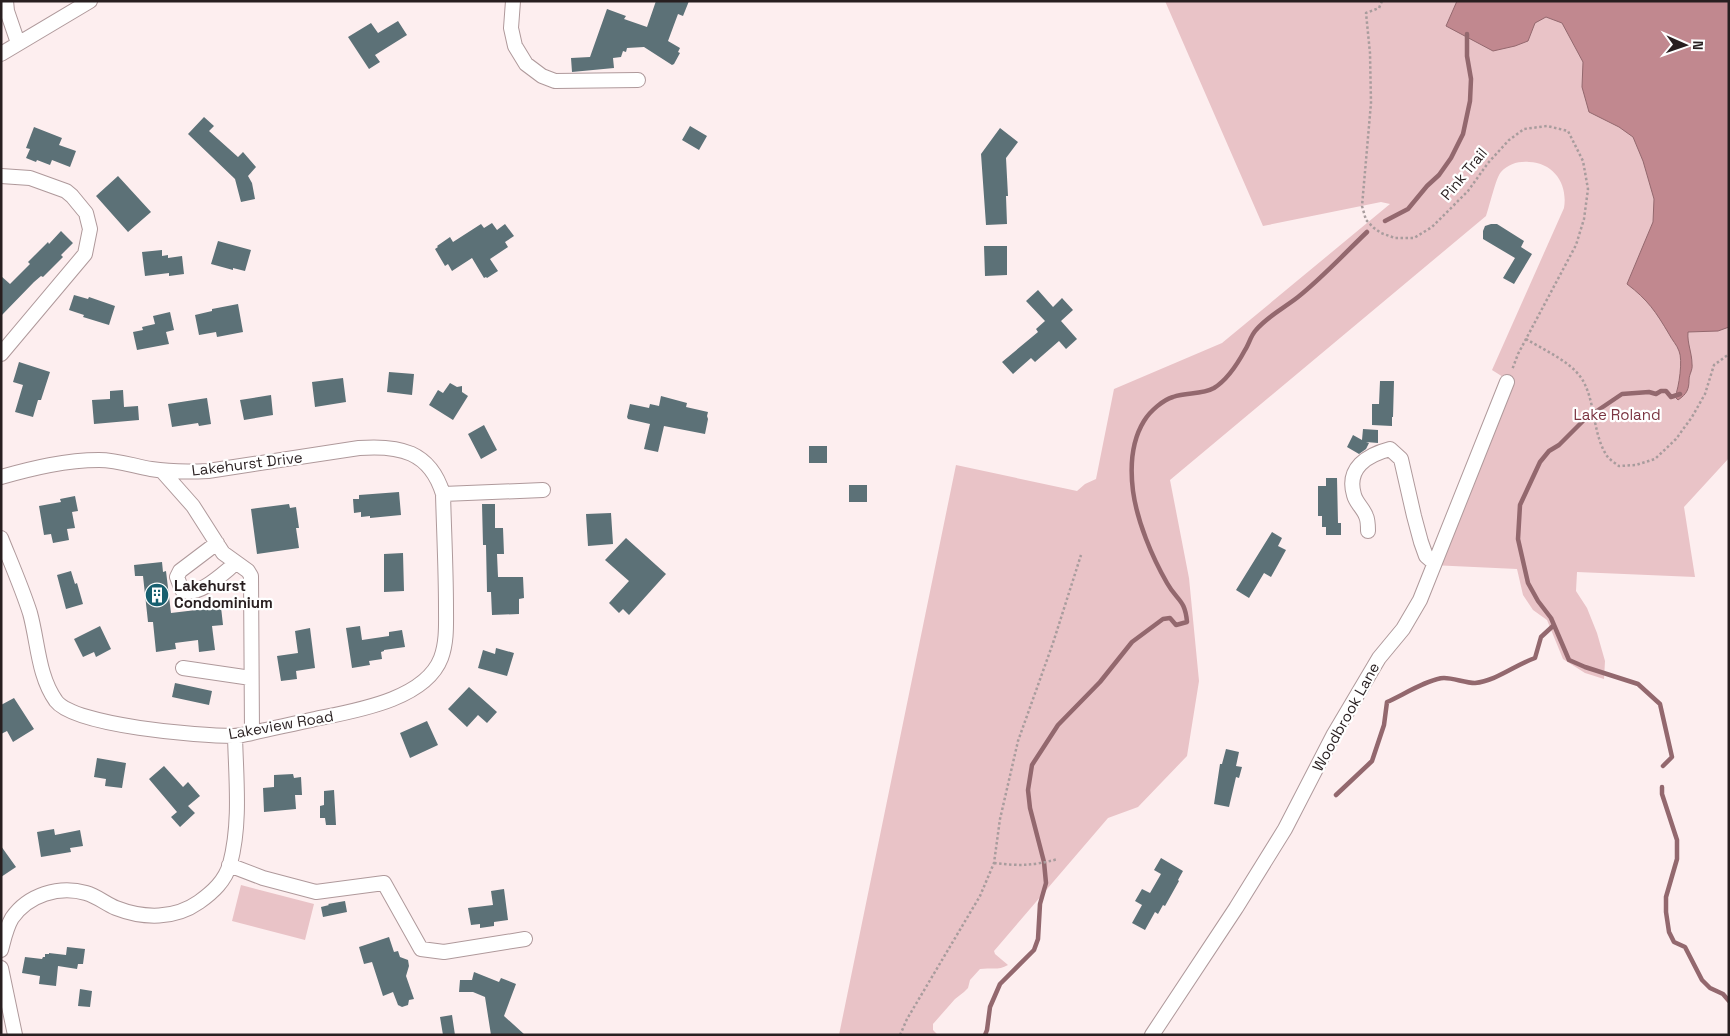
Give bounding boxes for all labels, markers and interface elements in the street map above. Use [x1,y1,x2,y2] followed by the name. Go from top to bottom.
[1660,20,1710,70] north arrow
[1689,40,1707,50] text: N
[1436,144,1491,204] street label: Pink Trail
[1573,405,1661,424] park label: Lake Roland
[190,447,304,480] street label: Lakehurst Drive
[174,576,273,612] place label: Lakehurst Condominium
[144,582,170,608] building icon: Lakehurst Condominium
[1308,659,1383,775] street label: Woodbrook Lane
[227,706,335,743] street label: Lakeview Road

